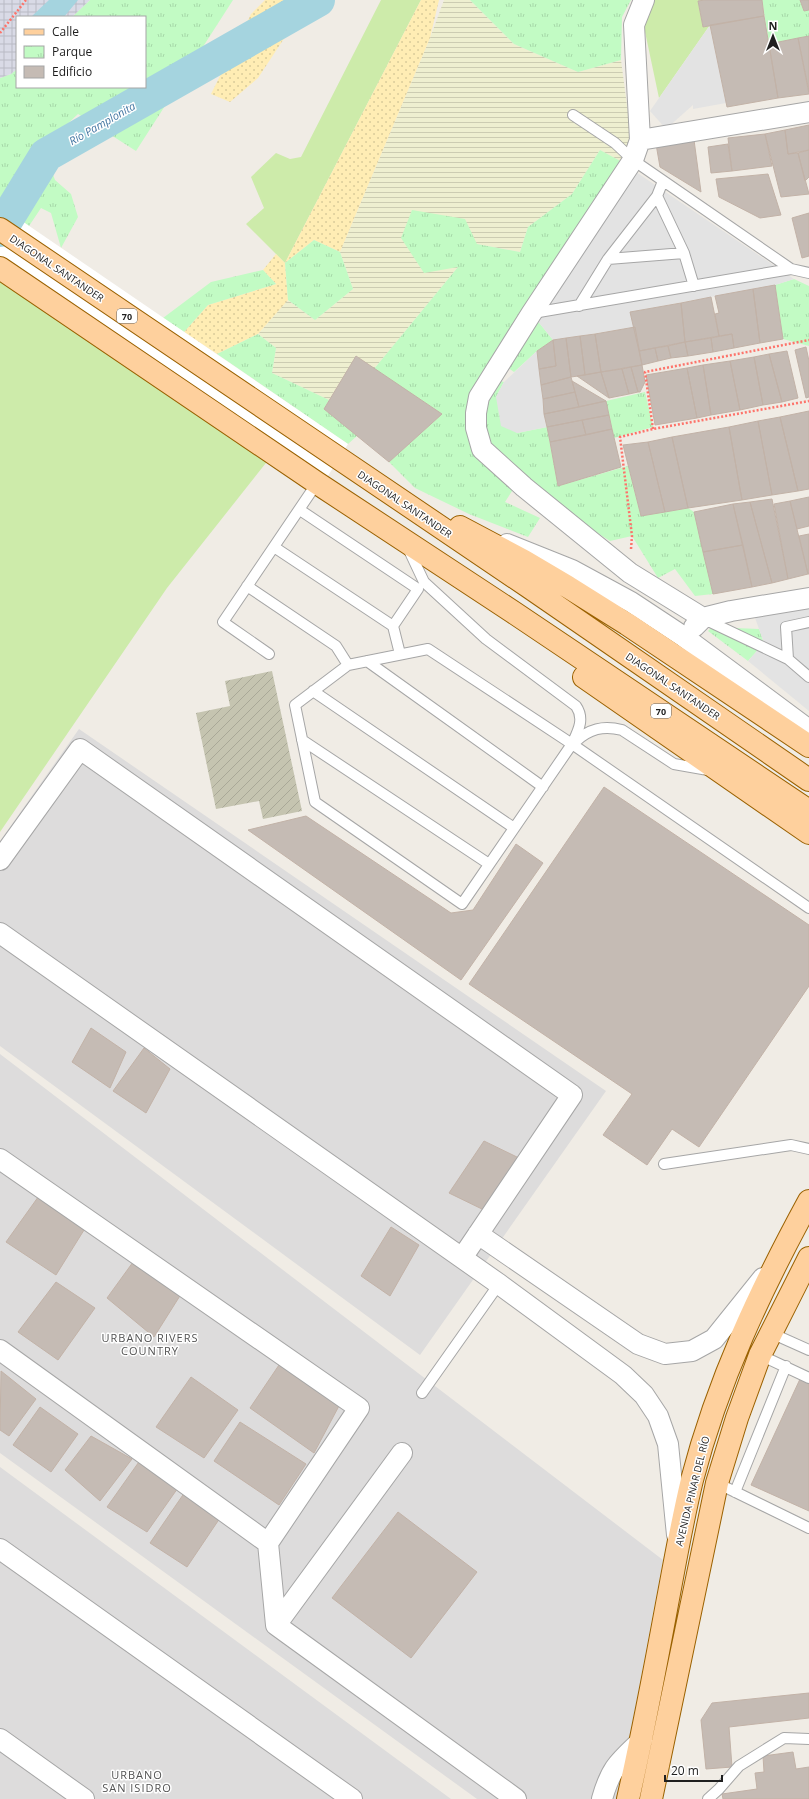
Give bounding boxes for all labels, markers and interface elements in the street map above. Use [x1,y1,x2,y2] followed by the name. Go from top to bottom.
[16,16,146,88] legend
[753,16,793,56] north arrow
[769,18,777,33] text: N
[52,23,79,40] text: Calle
[52,43,92,60] text: Parque
[52,63,92,80] text: Edificio
[66,98,138,148] water label: Río Pamplonita
[7,231,107,305] street label: DIAGONAL SANTANDER
[117,309,137,323] road number: 70
[355,467,455,541] street label: DIAGONAL SANTANDER
[623,649,723,723] street label: DIAGONAL SANTANDER
[651,704,671,718] road number: 70
[102,1330,198,1358] district label: URBANO RIVERS COUNTRY
[672,1434,713,1548] street label: AVENIDA PINAR DEL RÍO
[665,1757,722,1783] scale bar
[671,1762,699,1779] text: 20 m
[102,1767,172,1795] district label: URBANO SAN ISIDRO

